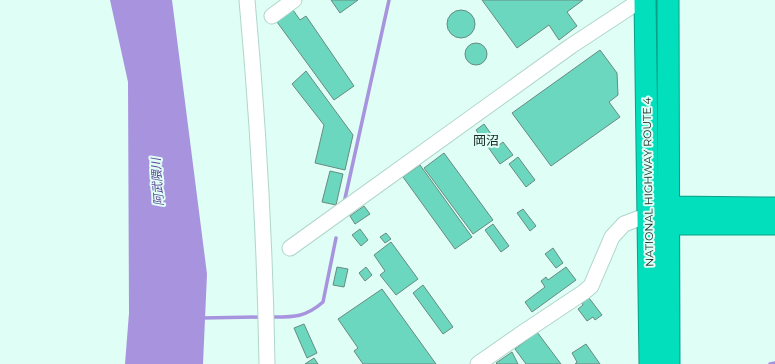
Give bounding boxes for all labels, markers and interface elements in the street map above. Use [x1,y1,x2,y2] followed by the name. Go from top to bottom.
[640,96,656,267] street label: NATIONAL HIGHWAY ROUTE 4
[473,132,499,148] district label: 岡沼
[148,156,166,206] water label: 阿武隈川

